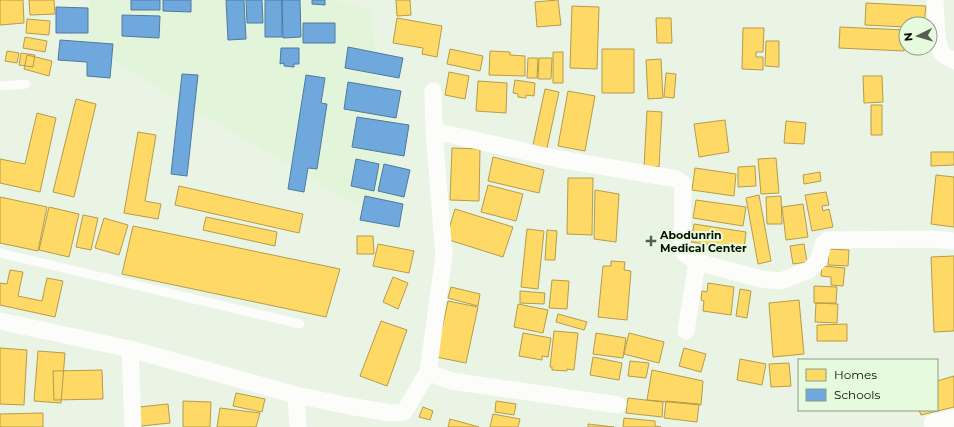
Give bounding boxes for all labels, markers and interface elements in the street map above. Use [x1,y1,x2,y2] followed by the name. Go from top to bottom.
[898,16,938,56] north arrow
[901,32,915,42] text: N
[659,228,747,255] place label: Abodunrin Medical Center
[645,235,657,247] marker: Abodunrin Medical Center
[798,359,938,411] legend
[834,367,877,382] text: Homes
[834,387,880,402] text: Schools

